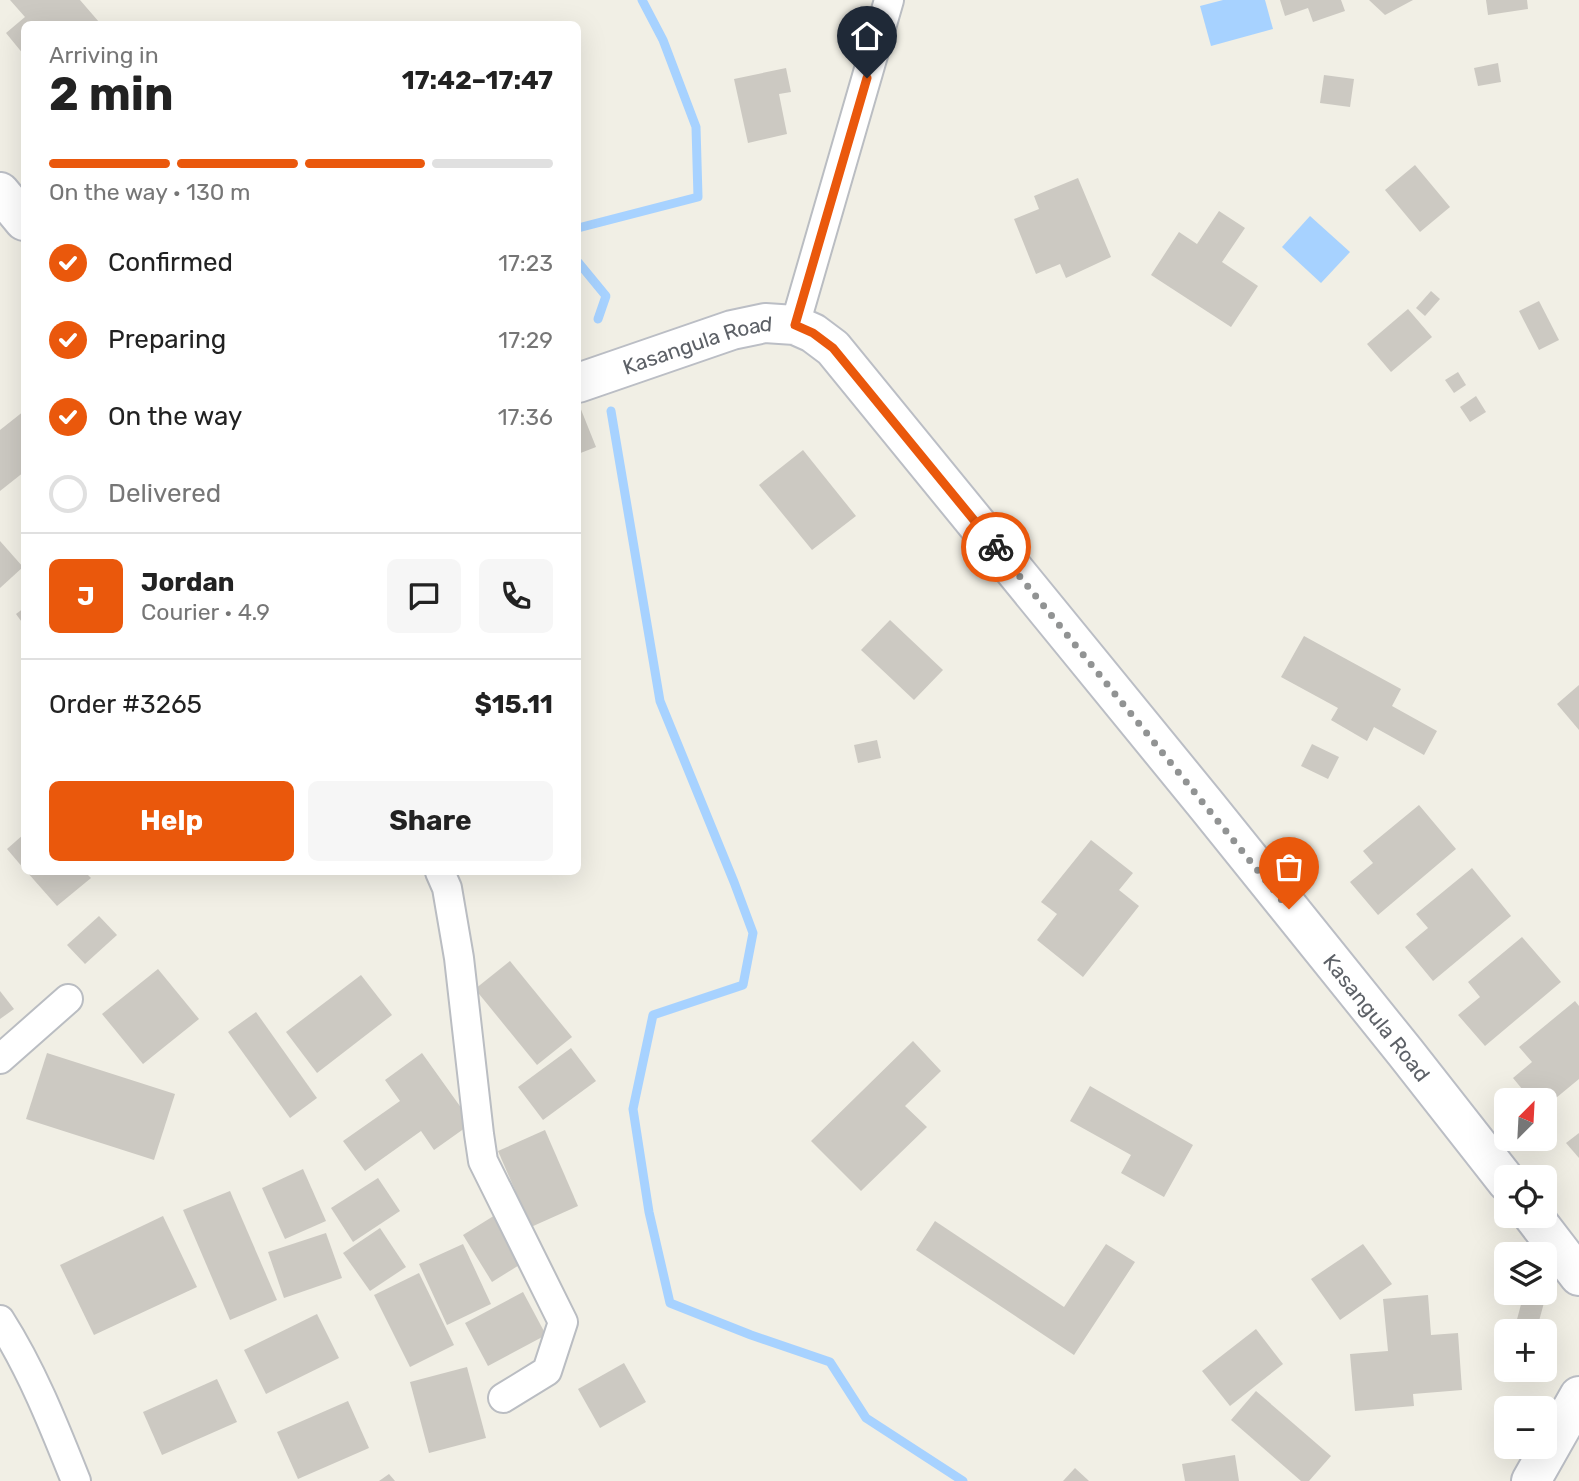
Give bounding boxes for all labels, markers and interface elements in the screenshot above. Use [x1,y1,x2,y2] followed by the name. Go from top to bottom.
[837,6,897,78] pin
[848,17,886,55] icon: home
[49,41,159,69] text: Arriving in
[402,65,553,96] text: 17:42–17:47
[49,67,174,122] text: 2 min
[49,178,250,206] text: On the way · 130 m
[49,244,87,282] icon: check
[108,247,233,278] text: Confirmed
[498,249,553,277] text: 17:23
[619,310,773,379] street label: Kasangula Road
[49,321,87,359] icon: check
[108,324,226,355] text: Preparing
[498,326,553,354] text: 17:29
[49,398,87,436] icon: check
[108,401,242,432] text: On the way
[498,403,553,431] text: 17:36
[108,478,221,509] text: Delivered
[961,512,1031,582] courier
[977,528,1015,566] icon: bike
[387,559,461,633] button: chat
[479,559,553,633] button: phone
[141,567,234,598] text: Jordan
[77,581,95,612] text: J
[141,598,270,626] text: Courier · 4.9
[49,689,202,720] text: Order #3265
[474,689,553,720] text: $15.11
[49,781,294,861] button: Help
[308,781,553,861] button: Share
[1259,837,1319,909] pin
[1270,848,1308,886] icon: bag
[1318,949,1436,1086] street label: Kasangula Road
[1494,1088,1558,1152] north arrow
[1494,1088,1557,1459] map controls
[1494,1165,1557,1228] button: locate
[1494,1242,1557,1305] button: layers
[1494,1319,1557,1382] button: +
[1494,1396,1557,1459] button: −

